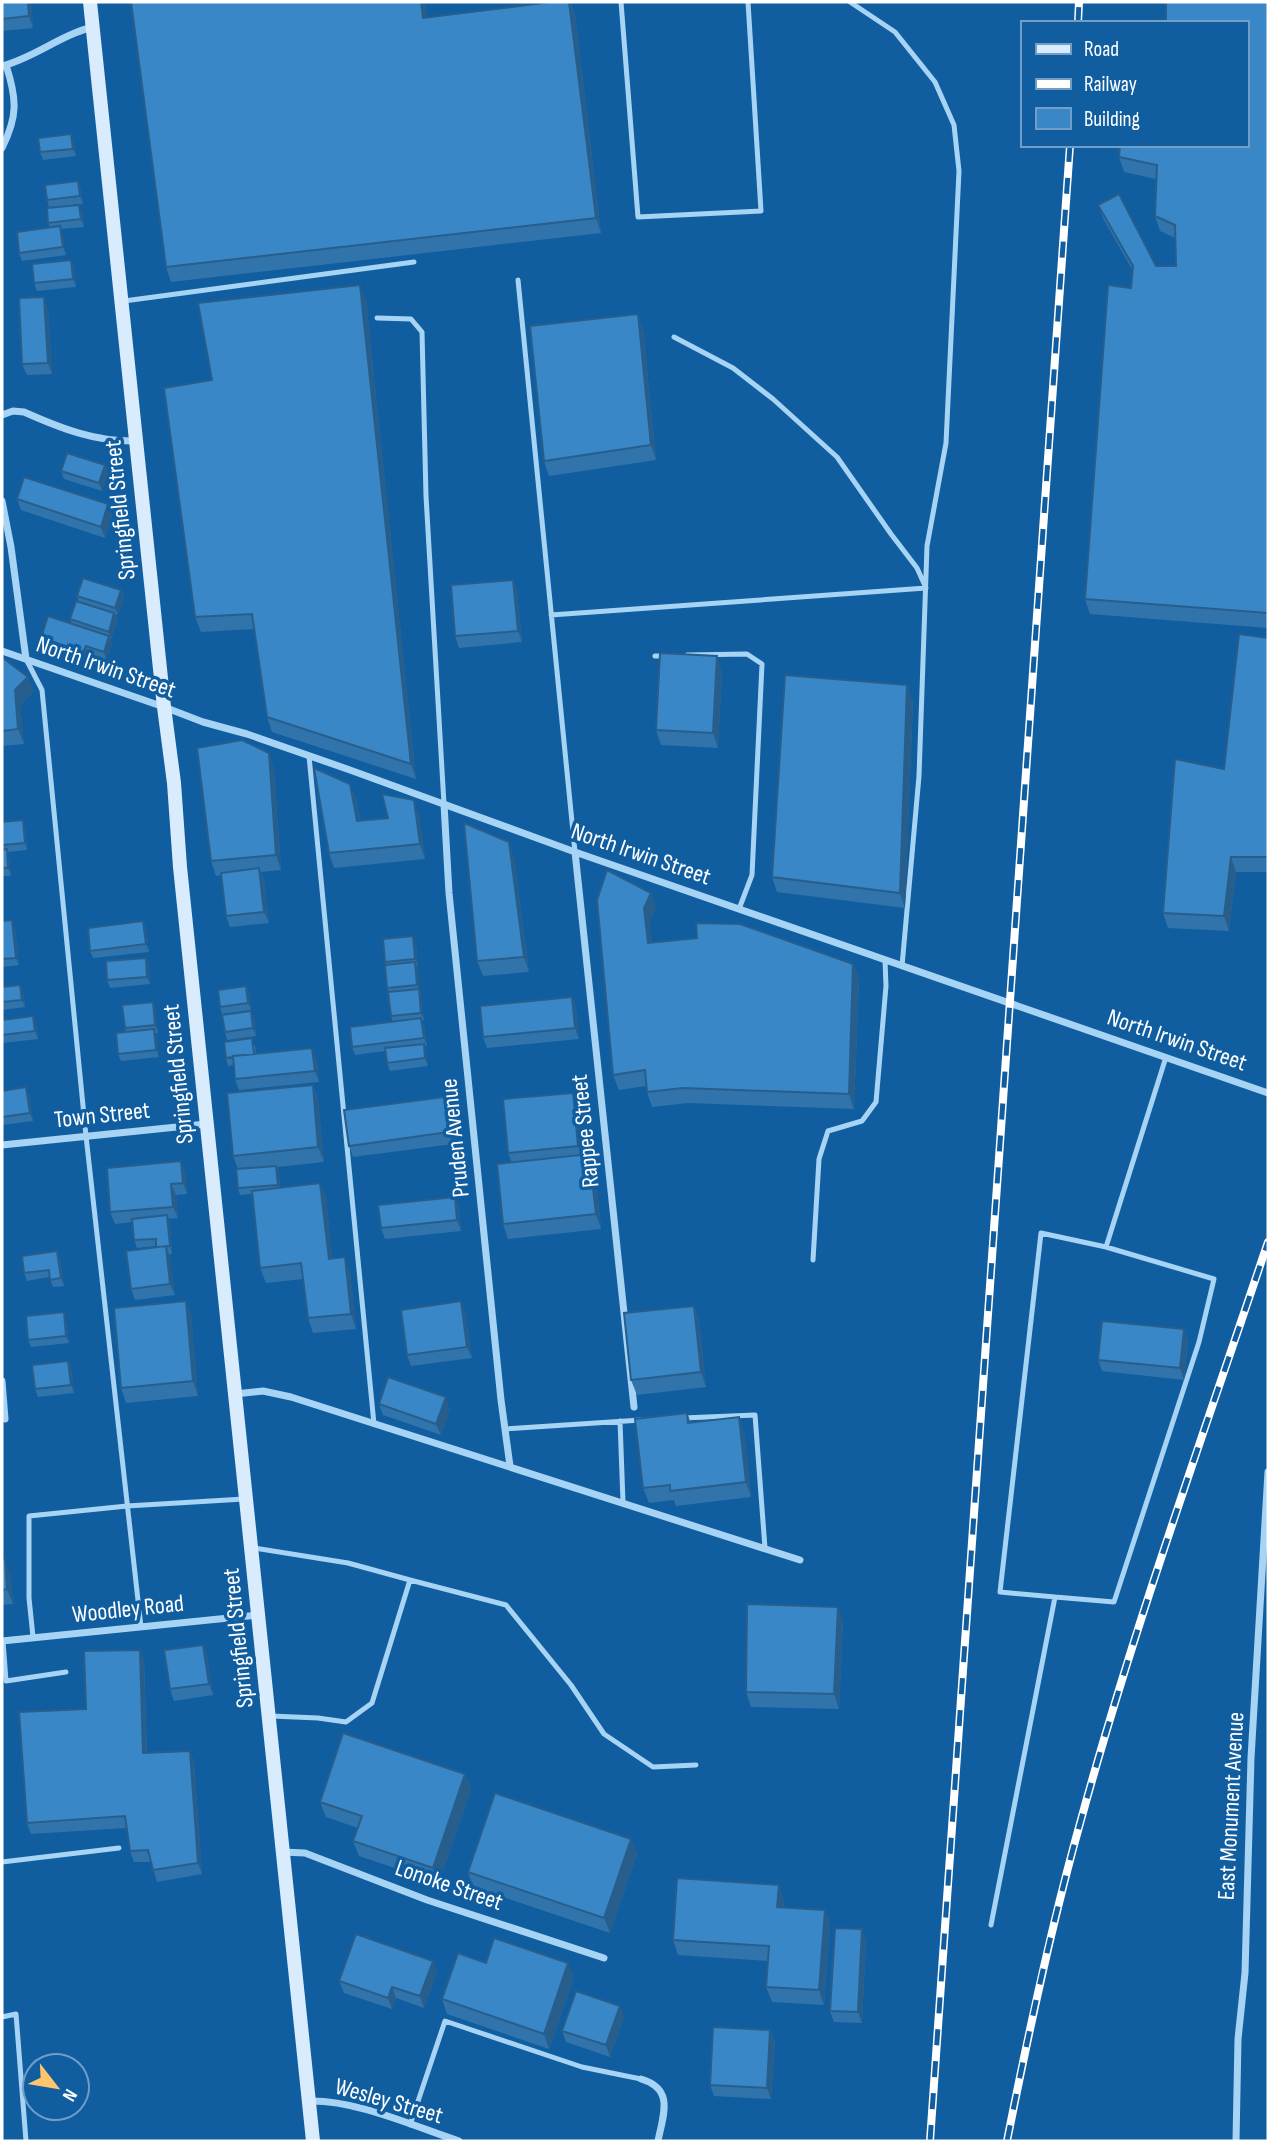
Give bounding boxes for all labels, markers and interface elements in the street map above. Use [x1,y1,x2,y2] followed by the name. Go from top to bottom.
[1021,21,1249,147] legend
[1084,37,1119,62] text: Road
[1084,72,1137,97] text: Railway
[1084,107,1140,132] text: Building
[98,439,142,581] street label: Springfield Street
[32,630,180,704] street label: North Irwin Street
[567,817,715,891] street label: North Irwin Street
[156,1003,200,1145] street label: Springfield Street
[1103,1003,1251,1077] street label: North Irwin Street
[565,1073,605,1189] street label: Rappee Street
[434,1077,476,1199] street label: Pruden Avenue
[53,1096,151,1134] street label: Town Street
[216,1567,260,1709] street label: Springfield Street
[71,1589,185,1629] street label: Woodley Road
[1212,1711,1250,1901] street label: East Monument Avenue
[391,1853,507,1917] street label: Lonoke Street
[21,2052,91,2122] north arrow
[332,2072,446,2130] street label: Wesley Street
[57,2085,82,2105] text: N

